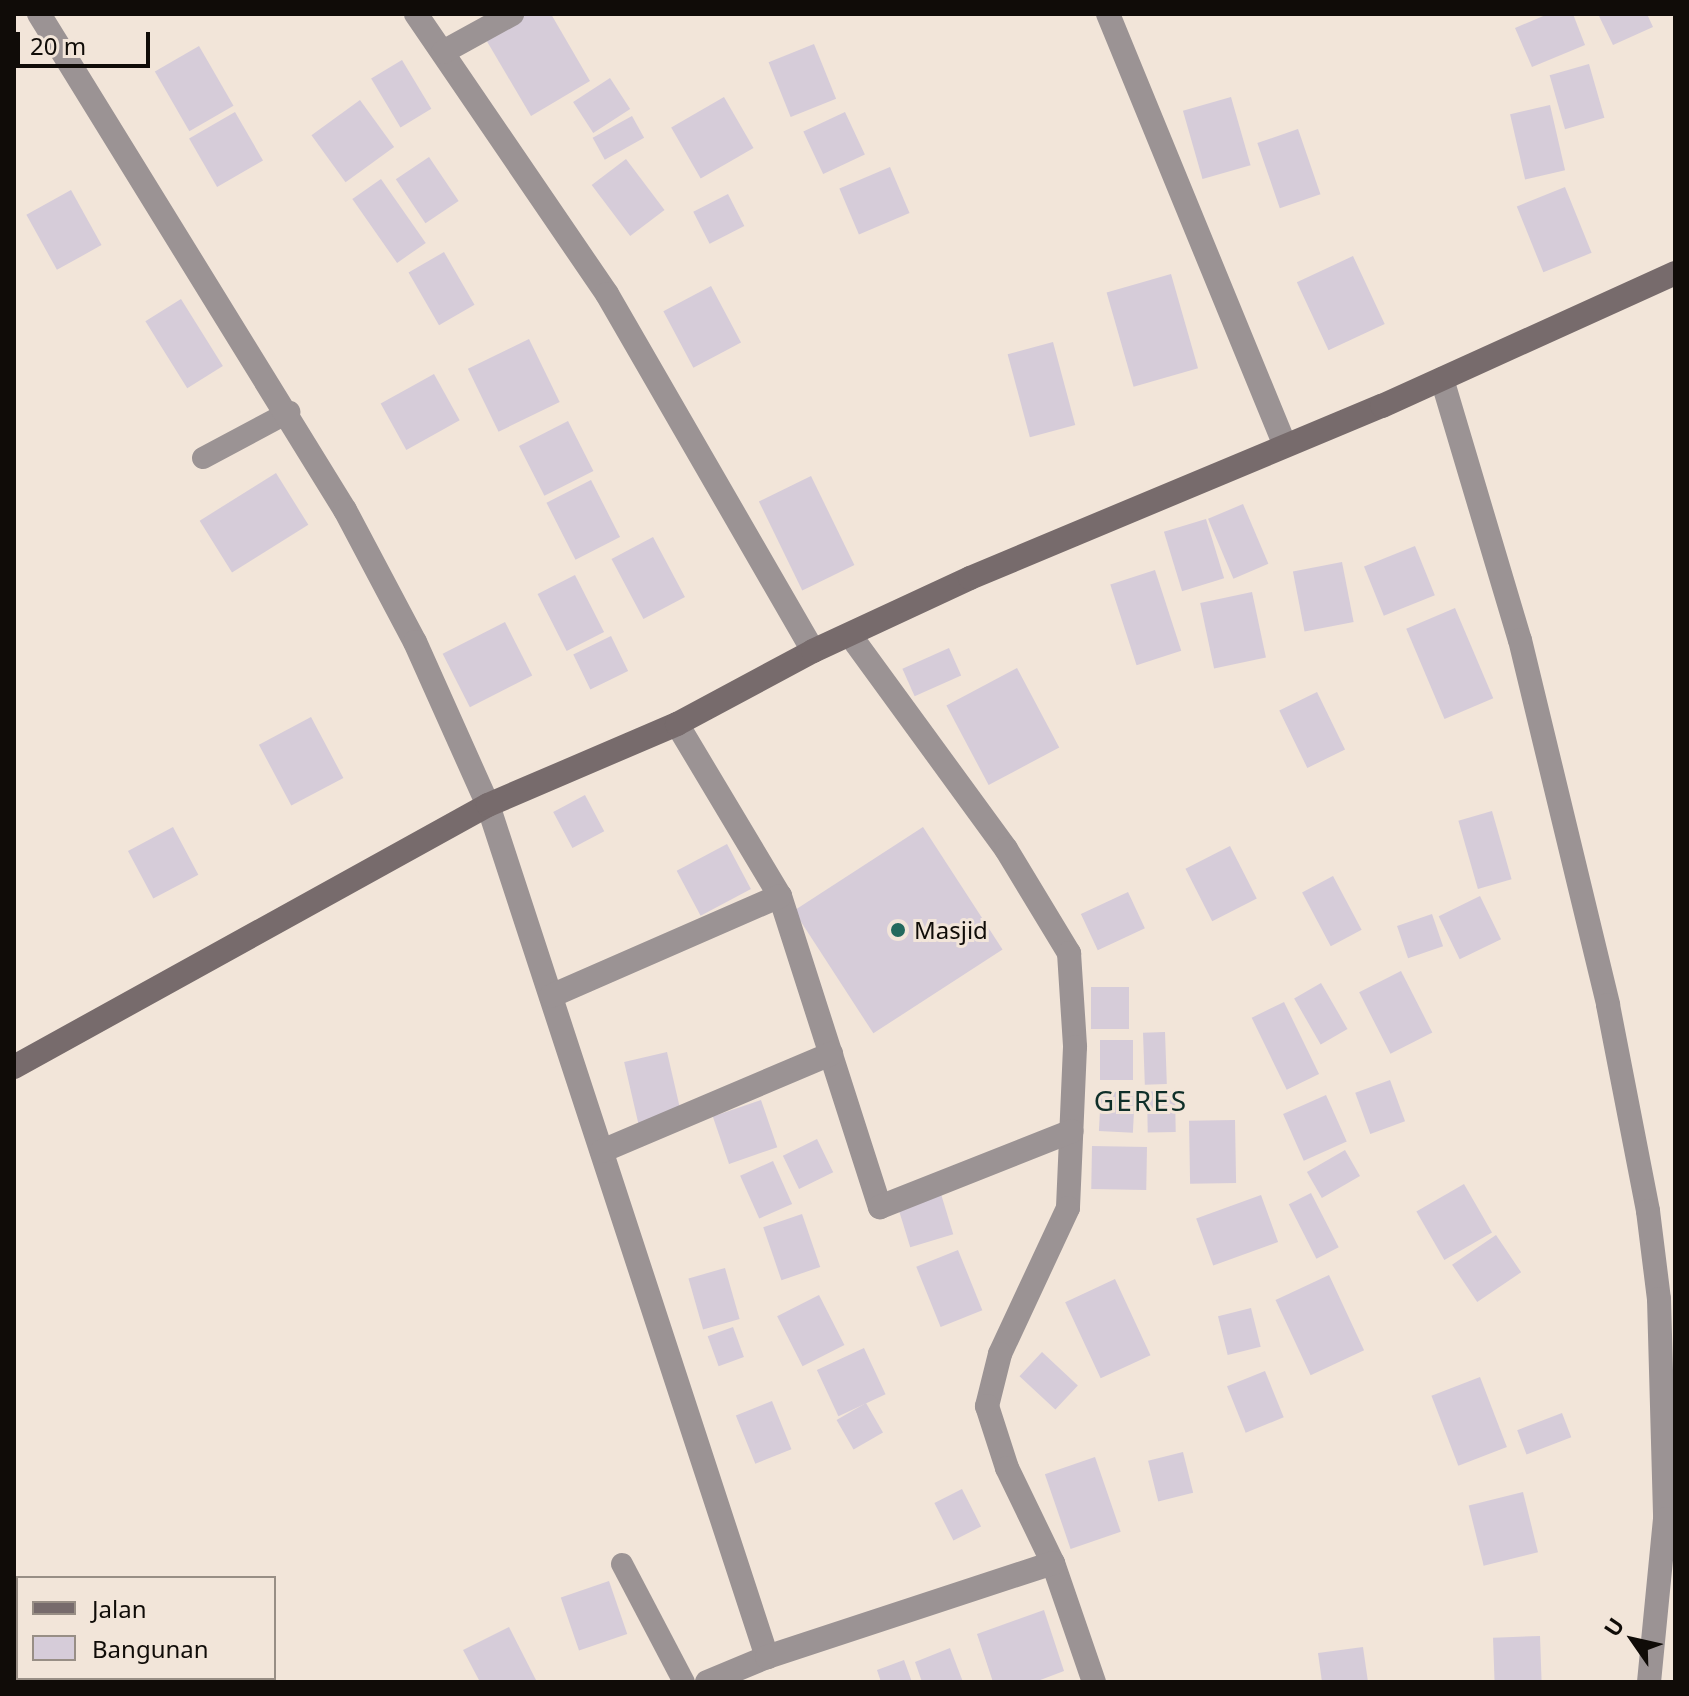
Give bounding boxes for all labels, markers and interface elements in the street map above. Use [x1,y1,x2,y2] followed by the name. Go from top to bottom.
[20,16,154,66] scale bar
[30,29,86,62] text: 20 m
[914,916,988,944] place label: Masjid
[889,921,907,939] marker: Masjid
[1094,1083,1188,1117] district label: GERES
[16,1576,276,1680] legend
[92,1592,147,1625] text: Jalan
[1593,1600,1673,1680] north arrow
[1596,1611,1630,1642] text: U
[92,1632,209,1665] text: Bangunan

